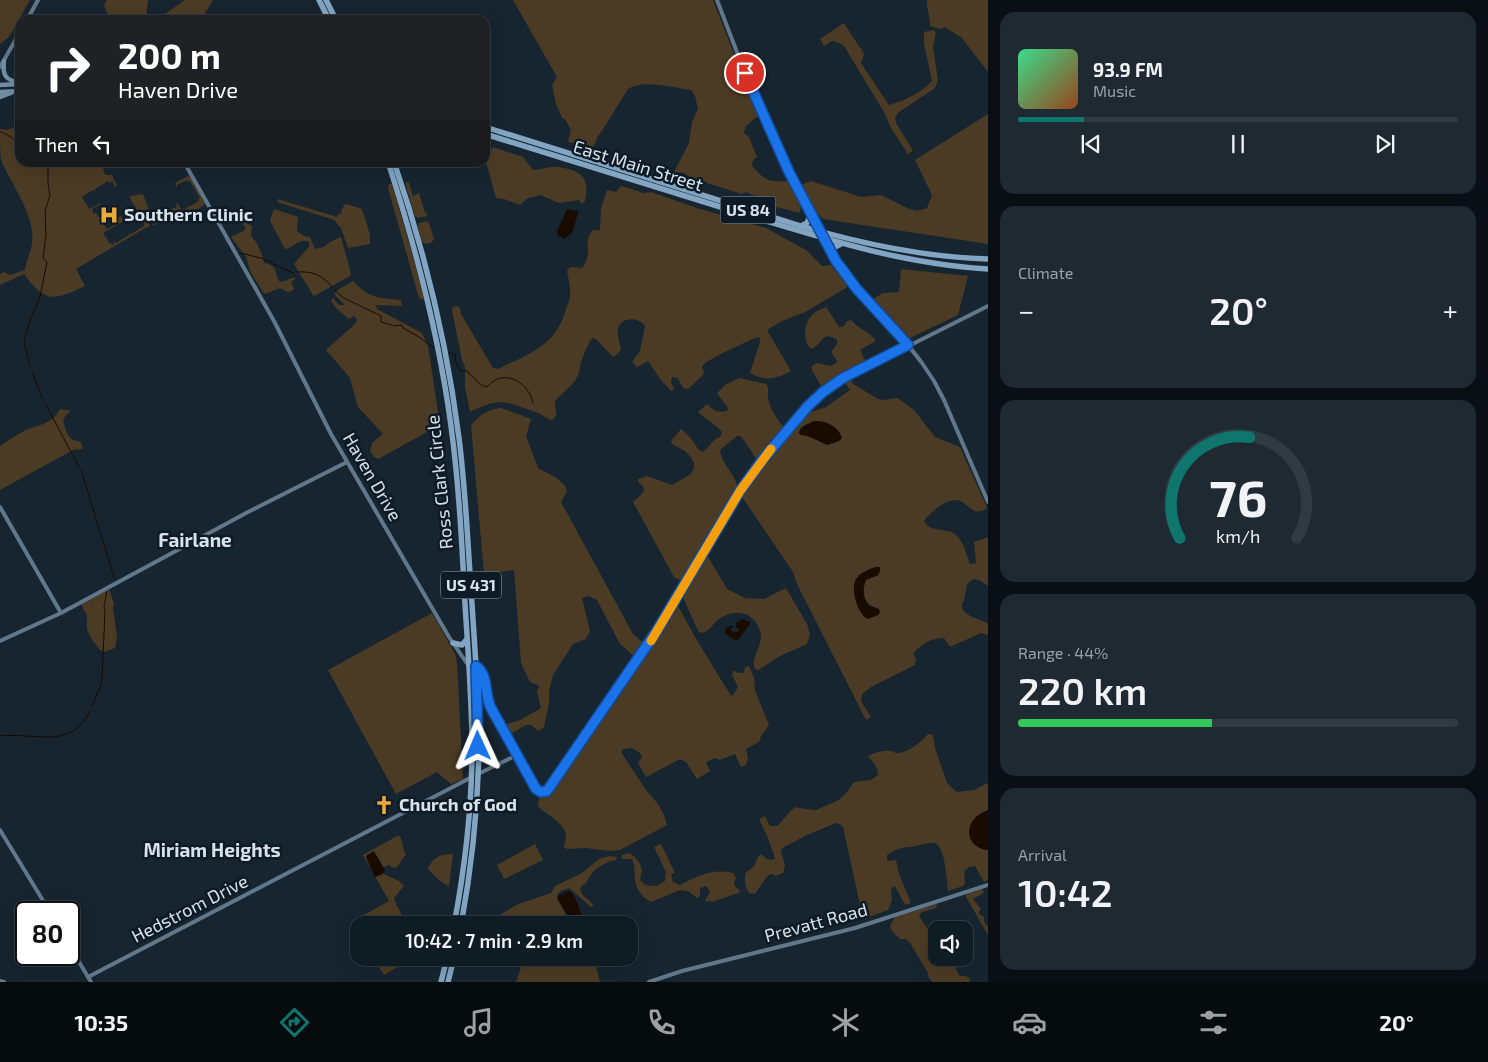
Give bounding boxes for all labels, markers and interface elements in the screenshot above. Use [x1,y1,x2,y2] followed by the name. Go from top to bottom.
[118,34,221,76] text: 200 m
[35,35,100,100] icon: right
[724,52,766,94] pin
[1093,58,1163,81] text: 93.9 FM
[731,59,759,87] icon: arrive
[118,76,238,102] text: Haven Drive
[1093,81,1136,100] text: Music
[88,130,116,158] icon: left
[1077,130,1105,158] icon: previous
[1224,130,1252,158] icon: pause
[1371,130,1399,158] icon: next
[35,133,78,156] text: Then
[571,135,706,195] street label: East Main Street
[720,196,776,224] road number: US 84
[124,203,253,225] place label: Southern Clinic
[98,204,120,226] hospital icon: Southern Clinic
[1018,263,1073,282] text: Climate
[1209,287,1268,333] text: 20°
[1018,293,1034,327] text: −
[1443,293,1458,327] text: +
[421,414,457,550] street label: Ross Clark Circle
[339,428,407,525] street label: Haven Drive
[1209,465,1267,527] text: 76
[1216,525,1260,547] text: km/h
[158,528,232,551] district label: Fairlane
[441,572,501,598] road number: US 431
[1018,643,1108,662] text: Range · 44%
[1018,667,1147,713] text: 220 km
[451,719,503,771] position arrow
[399,793,517,815] place label: Church of God
[373,794,395,816] church icon: Church of God
[143,838,281,861] district label: Miriam Heights
[1018,845,1067,864] text: Arrival
[128,869,251,947] street label: Hedstrom Drive
[1018,869,1112,915] text: 10:42
[762,898,870,946] street label: Prevatt Road
[15,901,80,966] speed limit sign: 80
[928,921,973,966] map controls
[928,921,973,966] button: sound
[405,929,583,952] text: 10:42 · 7 min · 2.9 km
[277,1005,312,1040] icon: directions
[461,1005,496,1040] icon: music
[644,1005,679,1040] icon: phone
[828,1005,863,1040] icon: climate
[1012,1005,1047,1040] icon: car
[1196,1005,1231,1040] icon: filters
[74,1009,128,1035] text: 10:35
[1379,1009,1414,1035] text: 20°

